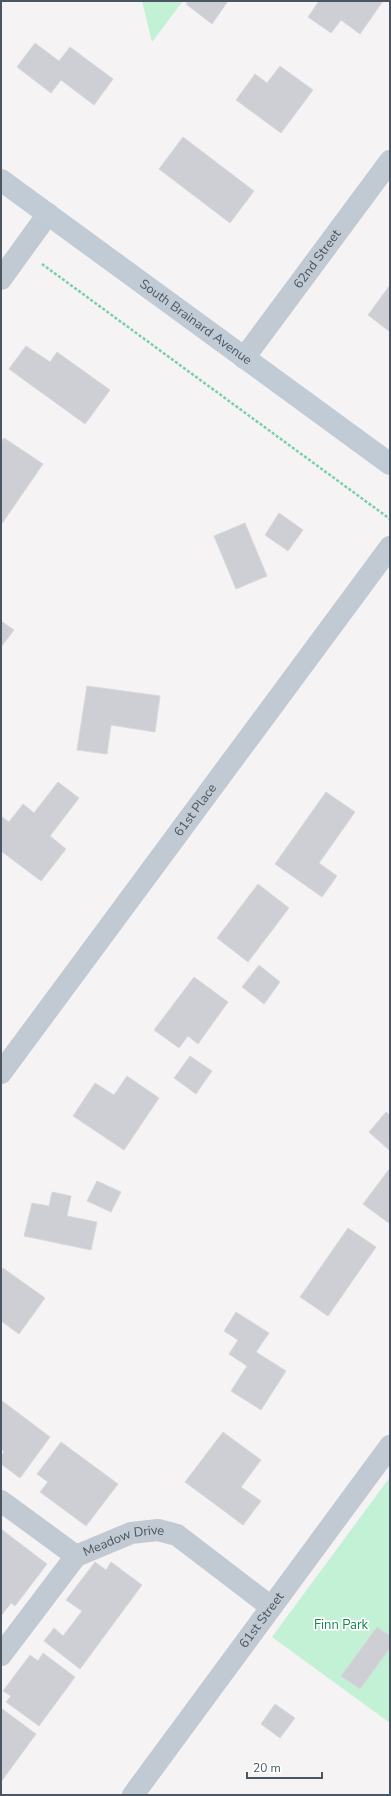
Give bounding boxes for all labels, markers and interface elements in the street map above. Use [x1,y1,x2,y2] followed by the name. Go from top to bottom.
[289,226,345,292] street label: 62nd Street
[136,275,256,369] street label: South Brainard Avenue
[170,780,221,840] street label: 61st Place
[80,1521,167,1561] street label: Meadow Drive
[235,1588,289,1652] street label: 61st Street
[314,1616,369,1634] park label: Finn Park
[247,1754,322,1780] scale bar
[253,1760,281,1776] text: 20 m

